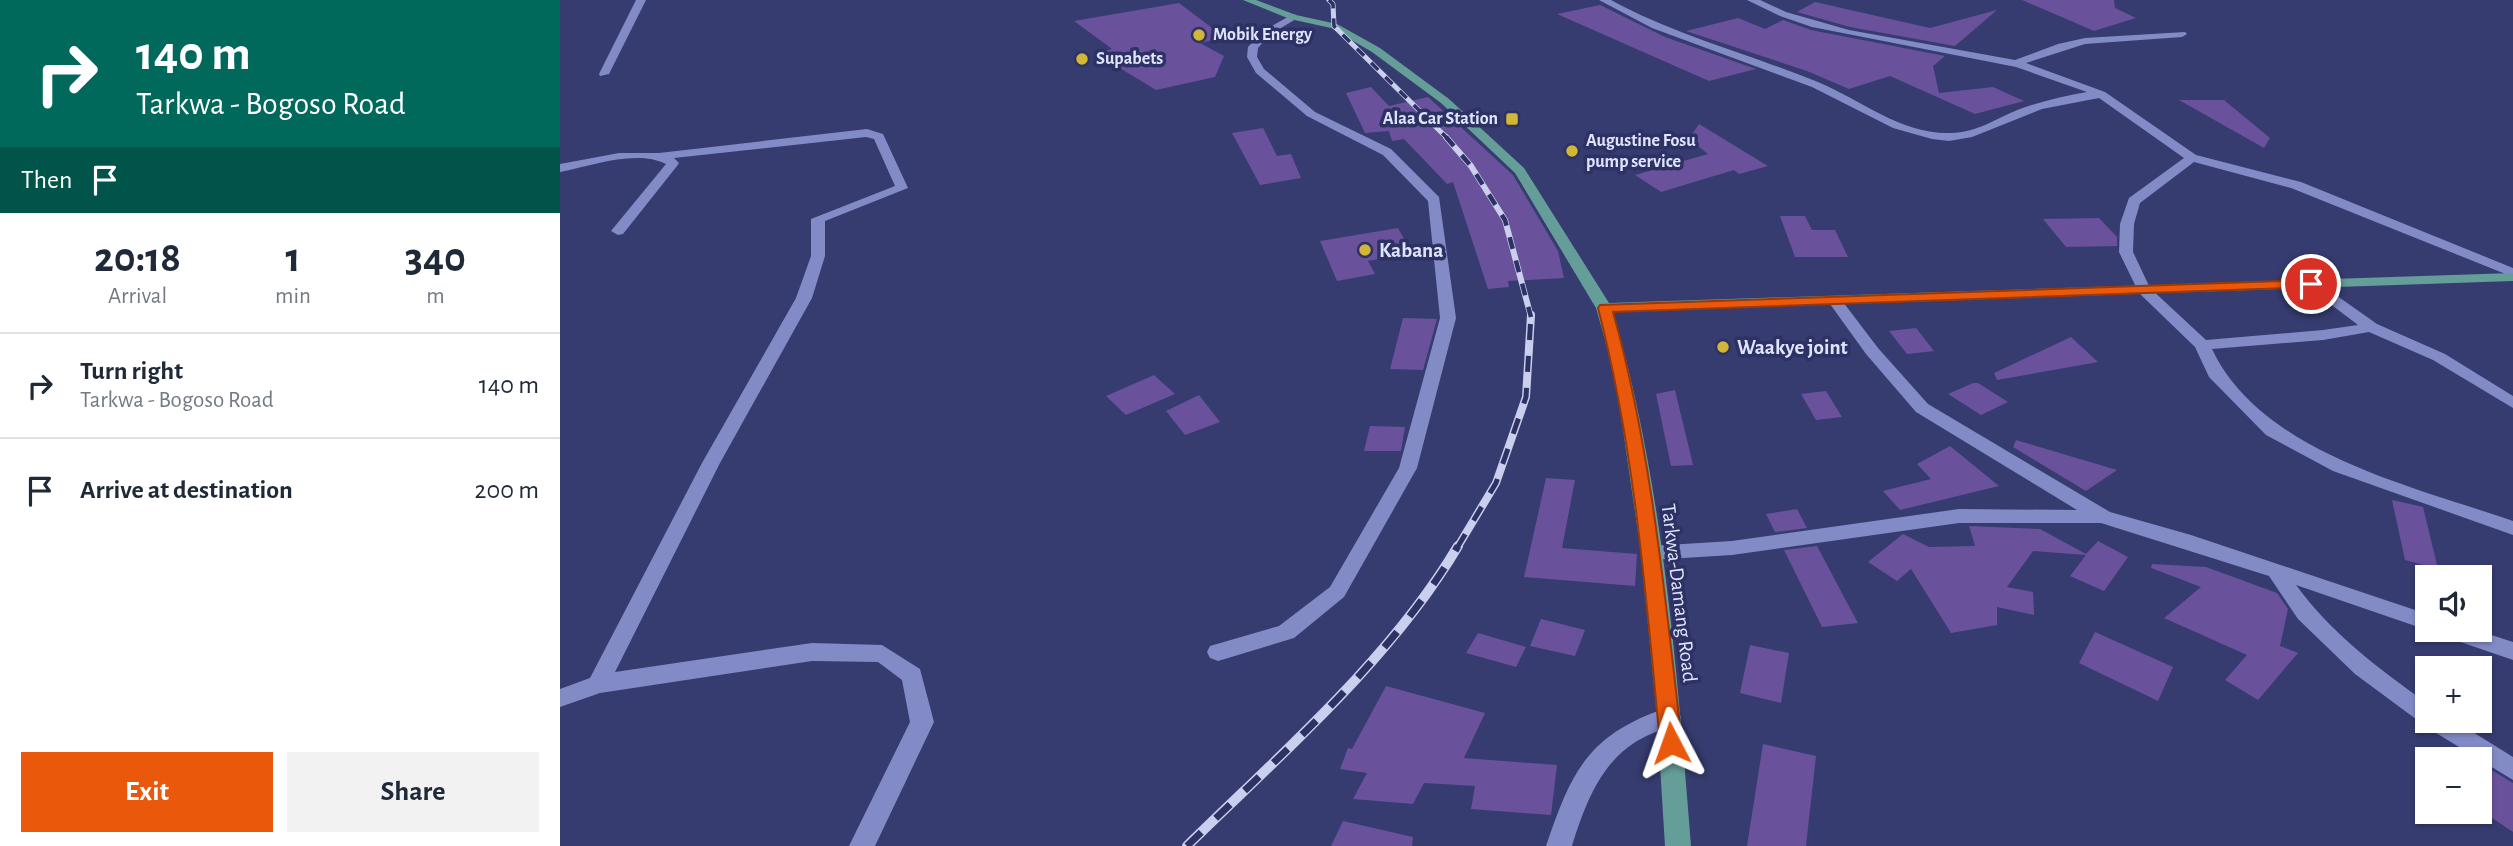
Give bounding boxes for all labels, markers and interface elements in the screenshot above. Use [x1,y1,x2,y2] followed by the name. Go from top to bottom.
[1213,26,1313,44] place label: Mobik Energy
[1191,27,1207,43] marker: Mobik Energy
[21,28,112,119] icon: right
[136,30,251,79] text: 140 m
[1096,50,1163,68] place label: Supabets
[1074,51,1090,67] marker: Supabets
[136,88,406,120] text: Tarkwa - Bogoso Road
[1383,110,1498,128] place label: Alaa Car Station
[1504,111,1520,127] marker: Alaa Car Station
[1586,132,1696,171] place label: Augustine Fosu pump service
[1564,143,1580,159] marker: Augustine Fosu pump service
[86,161,124,199] icon: arrive
[21,167,72,193] text: Then
[94,237,181,279] text: 20:18
[285,237,301,279] text: 1
[405,237,466,279] text: 340
[1379,240,1443,261] place label: Kabana
[1357,242,1373,258] marker: Kabana
[2281,254,2341,314] pin
[2292,265,2330,303] icon: arrive
[108,285,167,308] text: Arrival
[275,285,311,308] text: min
[426,285,445,308] text: m
[1737,337,1848,358] place label: Waakye joint
[1715,339,1731,355] marker: Waakye joint
[80,358,183,384] text: Turn right
[21,367,59,405] icon: right
[479,372,539,398] text: 140 m
[80,389,274,412] text: Tarkwa - Bogoso Road
[21,472,59,510] icon: arrive
[80,477,293,503] text: Arrive at destination
[475,477,539,503] text: 200 m
[1658,503,1700,684] street label: Tarkwa-Damang Road
[2415,565,2492,824] map controls
[2415,565,2492,642] button: sound
[2415,656,2492,733] button: +
[1634,706,1708,780] position arrow
[2415,747,2492,824] button: −
[21,752,273,832] button: Exit
[287,752,539,832] button: Share

